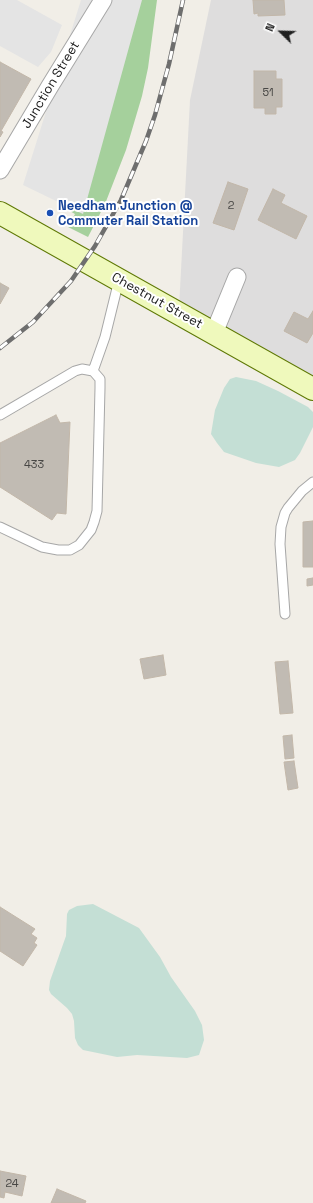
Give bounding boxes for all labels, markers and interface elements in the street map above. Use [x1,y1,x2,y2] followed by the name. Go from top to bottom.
[261,12,301,52] north arrow
[262,21,278,33] text: N
[19,39,83,131] street label: Junction Street
[262,86,274,100] house number: 51
[58,198,198,229] place label: Needham Junction @ Commuter Rail Station
[228,199,234,213] house number: 2
[45,208,55,218] marker: Needham Junction @ Commuter Rail Station
[109,270,205,332] street label: Chestnut Street
[24,458,44,472] house number: 433
[5,1177,19,1191] house number: 24

